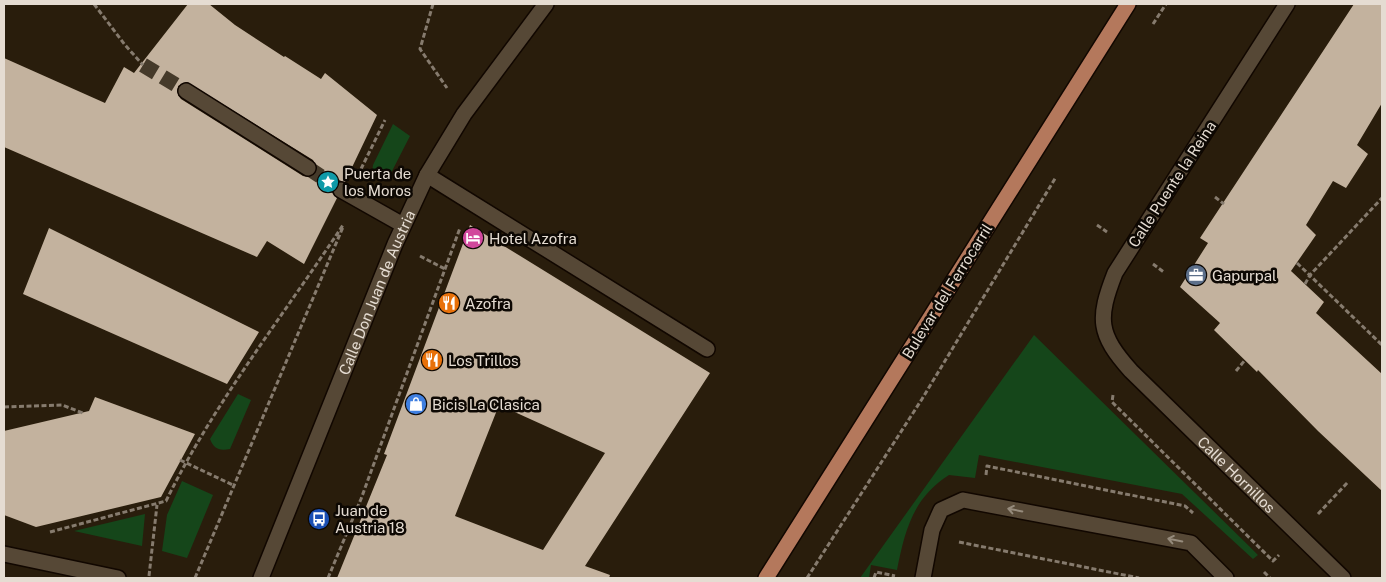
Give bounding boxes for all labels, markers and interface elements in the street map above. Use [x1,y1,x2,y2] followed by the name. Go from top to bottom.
[1125,118,1219,250] street label: Calle Puente la Reina
[344,165,411,199] place label: Puerta de los Moros
[316,170,340,194] place icon: Puerta de los Moros
[335,207,418,377] street label: Calle Don Juan de Austria
[899,220,995,362] street label: Bulevar del Ferrocarril
[461,226,485,250] hotel icon: Hotel Azofra
[489,230,577,247] place label: Hotel Azofra
[1184,263,1208,287] office icon: Gapurpal
[1212,267,1277,284] place label: Gapurpal
[437,291,461,315] restaurant icon: Azofra
[465,295,511,312] place label: Azofra
[420,348,444,372] restaurant icon: Los Trillos
[448,352,519,369] place label: Los Trillos
[404,392,428,416] shop icon: Bicis La Clasica
[432,396,540,413] place label: Bicis La Clasica
[1194,433,1279,516] street label: Calle Hornillos
[335,502,405,536] place label: Juan de Austria 18
[1008,504,1024,514] one-way arrow
[307,507,331,531] bus stop icon: Juan de Austria 18
[1168,534,1184,544] one-way arrow

